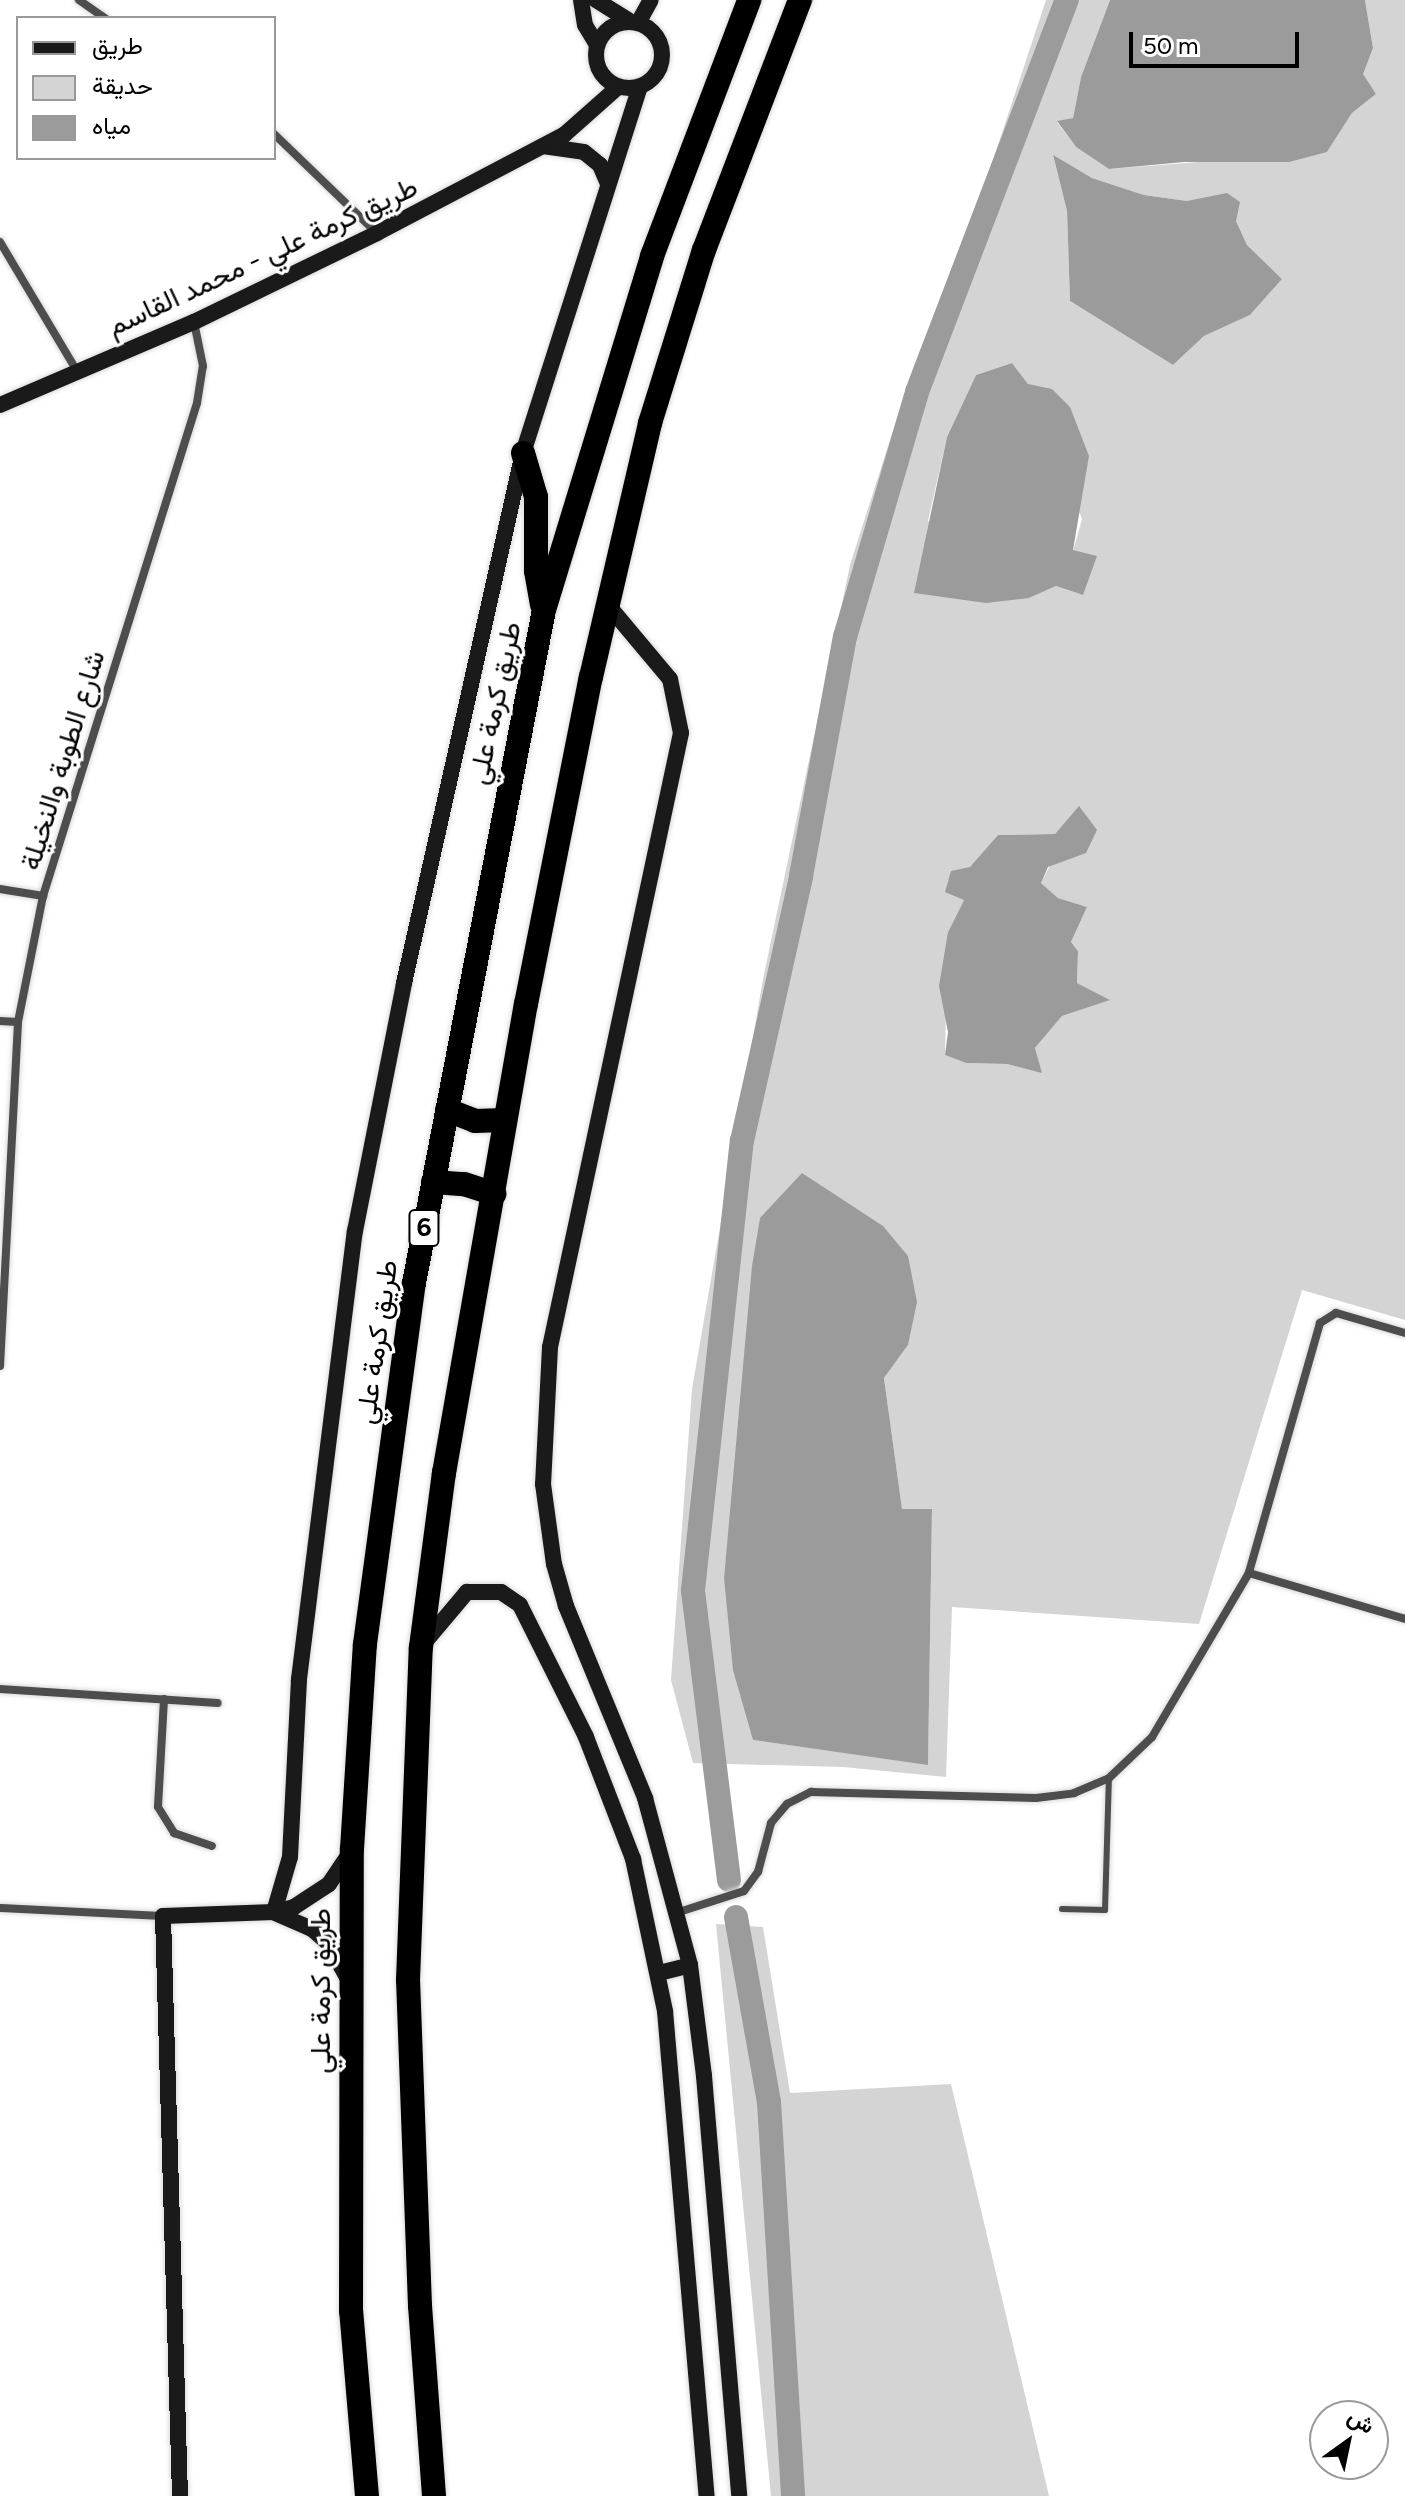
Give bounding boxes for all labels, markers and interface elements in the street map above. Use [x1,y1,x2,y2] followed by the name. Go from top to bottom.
[16,16,276,160] legend
[1133,16,1303,66] scale bar
[92,31,143,60] text: طريق
[1143,31,1199,60] text: 50 m
[92,71,153,100] text: حديقة
[92,111,131,140] text: مياه
[102,169,422,343] street label: طريق كرمة علي - محمد القاسم
[460,619,528,787] street label: طريق كرمة علي
[13,646,111,874] street label: شارع الطوبة والنخيلة
[408,1206,440,1250] road number: 6
[348,1258,404,1426] street label: طريق كرمة علي
[303,1908,337,2074] street label: طريق كرمة علي
[1309,2400,1389,2480] north arrow
[1343,2403,1380,2440] text: ش

